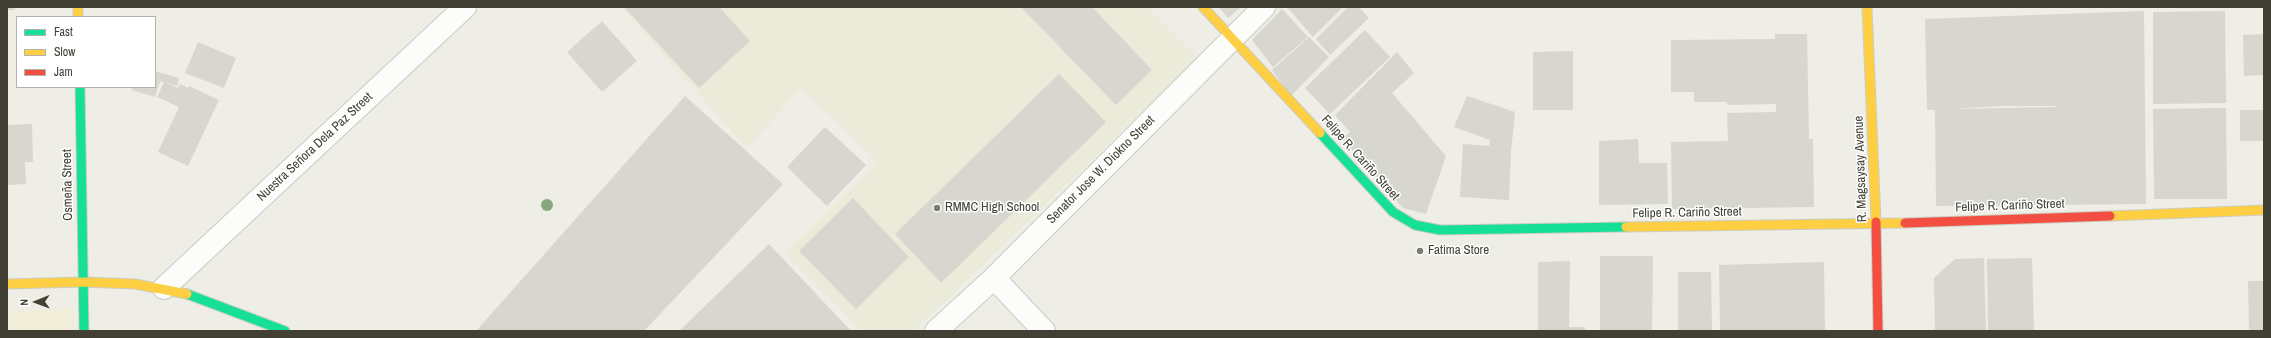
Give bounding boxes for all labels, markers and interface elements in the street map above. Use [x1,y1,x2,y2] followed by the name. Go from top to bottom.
[16,16,156,88] legend
[54,24,73,40] text: Fast
[54,44,75,60] text: Slow
[54,64,73,80] text: Jam
[254,89,376,205] street label: Nuestra Señora Dela Paz Street
[1318,112,1402,204] street label: Felipe R. Cariño Street
[1044,113,1158,227] street label: Senator Jose W. Diokno Street
[1851,116,1871,222] street label: R. Magsaysay Avenue
[60,149,76,221] street label: Osmeña Street
[1955,196,2065,216] street label: Felipe R. Cariño Street
[945,200,1039,216] place label: RMMC High School
[932,203,942,213] marker: RMMC High School
[1632,204,1742,222] street label: Felipe R. Cariño Street
[1428,243,1489,259] place label: Fatima Store
[1415,246,1425,256] marker: Fatima Store
[16,282,56,322] north arrow
[17,299,31,306] text: N

